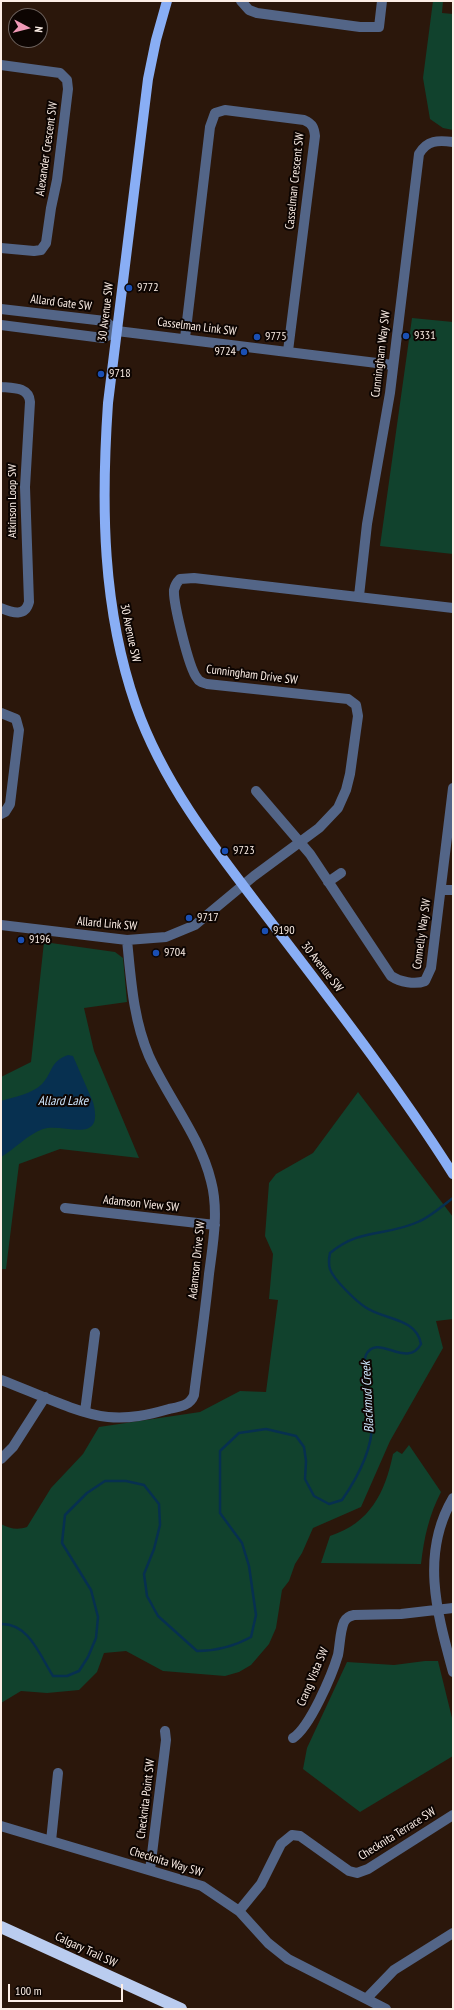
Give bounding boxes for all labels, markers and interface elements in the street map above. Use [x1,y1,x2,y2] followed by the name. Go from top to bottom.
[8,8,48,48] north arrow
[32,26,46,33] text: N
[33,101,61,197] street label: Alexander Crescent SW
[283,132,307,230] street label: Casselman Crescent SW
[137,281,159,295] place label: 9772
[95,282,117,342] street label: 30 Avenue SW
[124,283,134,293] marker: 9772
[30,292,92,314] street label: Allard Gate SW
[369,310,393,398] street label: Cunningham Way SW
[157,315,237,339] street label: Casselman Link SW
[414,329,436,343] place label: 9331
[265,330,287,344] place label: 9775
[401,331,411,341] marker: 9331
[252,332,262,342] marker: 9775
[214,345,236,359] place label: 9724
[239,347,249,357] marker: 9724
[109,367,131,381] place label: 9718
[96,369,106,379] marker: 9718
[6,464,20,538] street label: Atkinson Loop SW
[117,602,143,664] street label: 30 Avenue SW
[205,662,299,688] street label: Cunningham Drive SW
[233,844,255,858] place label: 9723
[220,846,230,856] marker: 9723
[410,898,434,970] street label: Connelly Way SW
[197,911,219,925] place label: 9717
[184,913,194,923] marker: 9717
[76,914,138,934] street label: Allard Link SW
[273,924,295,938] place label: 9190
[260,926,270,936] marker: 9190
[29,933,51,947] place label: 9196
[16,935,26,945] marker: 9196
[298,939,346,995] street label: 30 Avenue SW
[164,946,186,960] place label: 9704
[151,948,161,958] marker: 9704
[38,1093,88,1109] water label: Allard Lake
[102,1193,180,1215] street label: Adamson View SW
[186,1220,208,1300] street label: Adamson Drive SW
[358,1361,378,1433] water label: Blackmud Creek
[294,1645,332,1709] street label: Crang Vista SW
[134,1758,158,1840] street label: Checknita Point SW
[356,1804,438,1864] street label: Checknita Terrace SW
[128,1844,204,1880] street label: Checknita Way SW
[53,1929,119,1971] street label: Calgary Trail SW
[10,1976,125,2002] scale bar
[15,1983,42,1998] text: 100 m

